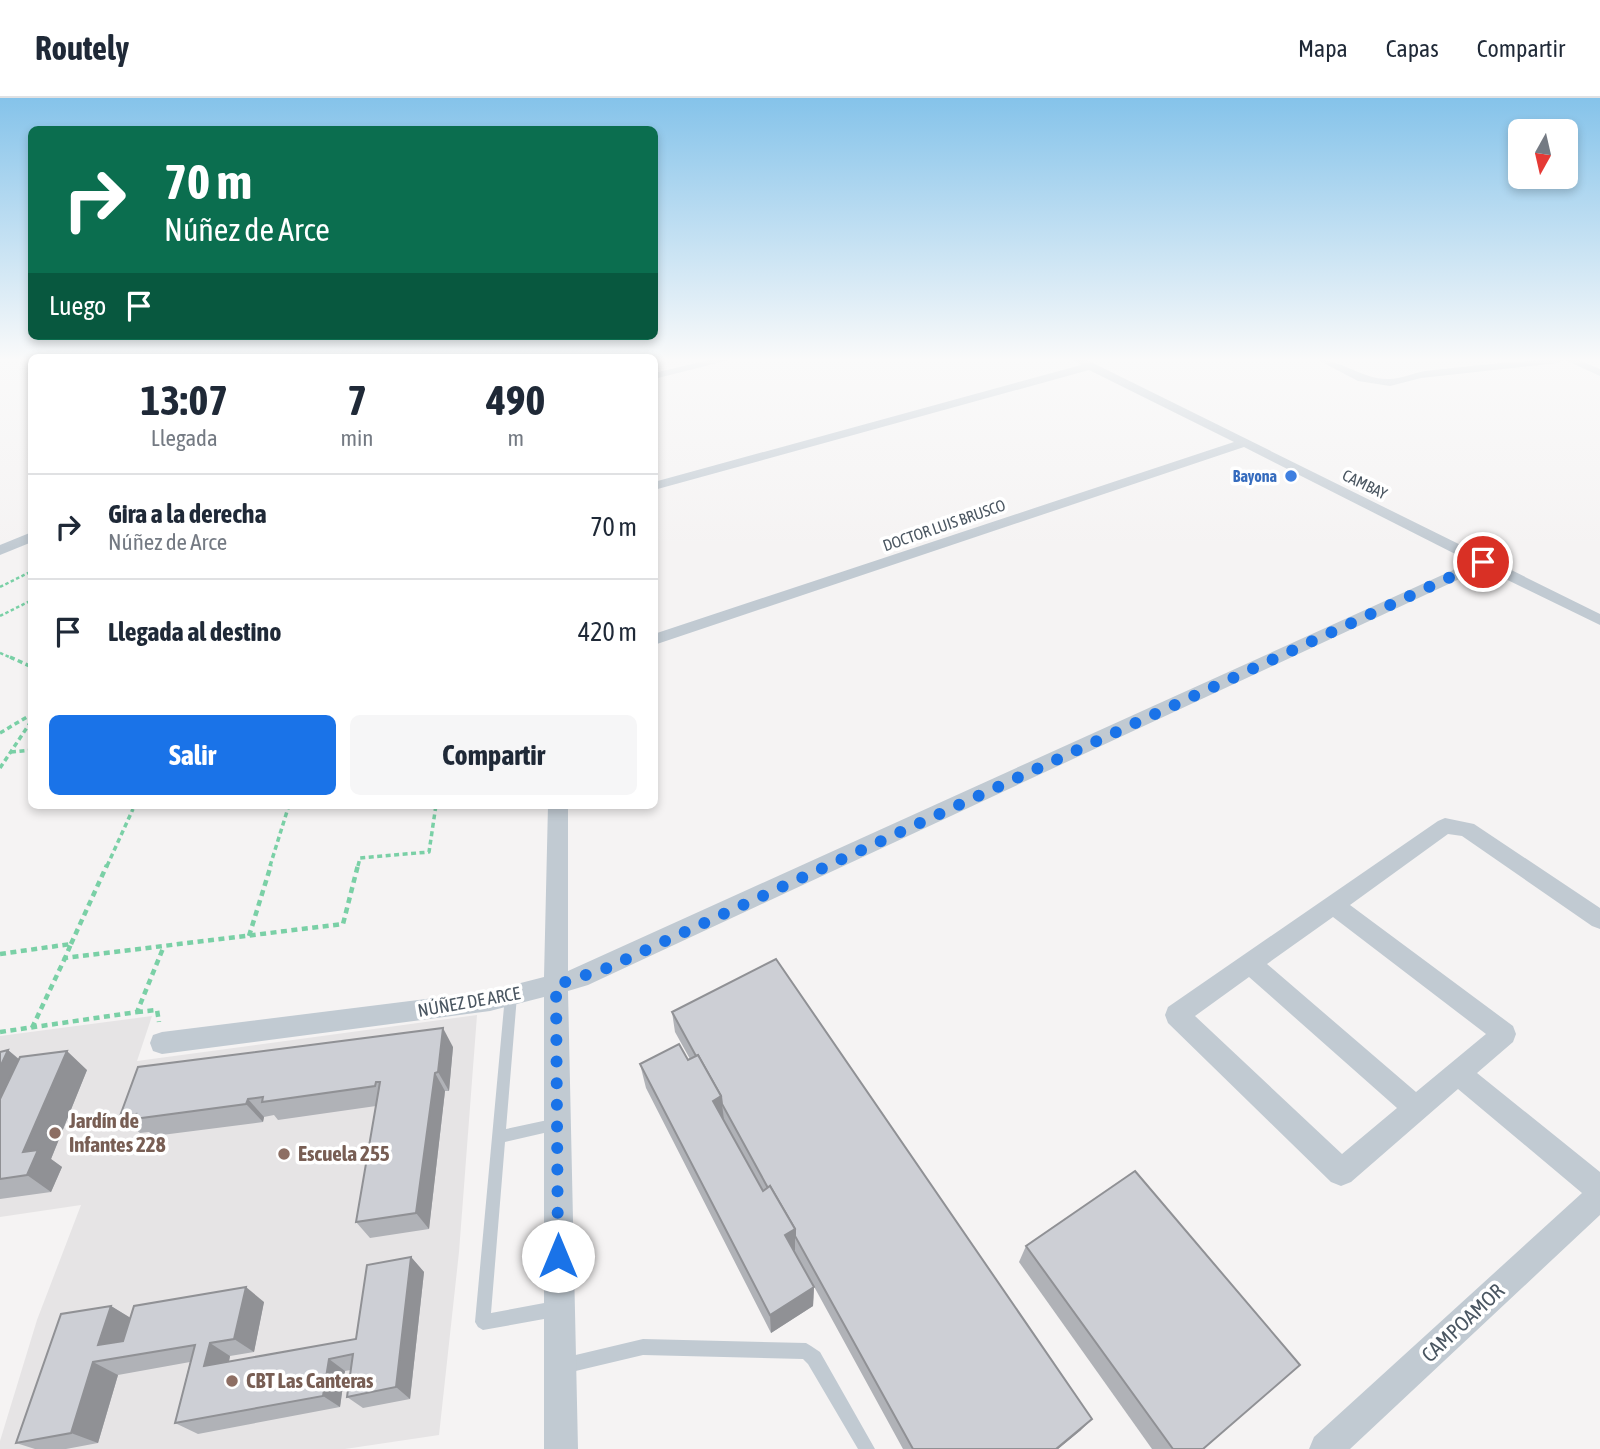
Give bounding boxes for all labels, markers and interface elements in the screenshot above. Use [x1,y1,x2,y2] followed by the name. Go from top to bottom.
[35,29,129,67] text: Routely
[1298,35,1348,62] text: Mapa
[1386,35,1439,62] text: Capas
[1477,35,1565,62] text: Compartir
[1508,119,1578,189] north arrow
[1508,119,1578,189] map controls
[164,153,252,209] text: 70 m
[49,154,140,245] icon: right
[164,211,330,248] text: Núñez de Arce
[120,287,158,325] icon: arrive
[49,291,106,321] text: Luego
[141,376,228,424] text: 13:07
[347,376,367,424] text: 7
[486,376,545,424] text: 490
[151,425,218,451] text: Llegada
[341,425,374,451] text: min
[507,425,524,451] text: m
[1340,465,1391,503] street label: CAMBAY
[1233,467,1277,485] place label: Bayona
[1283,468,1299,484] marker: Bayona
[880,496,1008,554] street label: DOCTOR LUIS BRUSCO
[108,499,267,529] text: Gira a la derecha
[49,508,87,546] icon: right
[590,512,637,542] text: 70 m
[108,529,227,555] text: Núñez de Arce
[1453,532,1513,592] pin
[1464,543,1502,581] icon: arrive
[49,613,87,651] icon: arrive
[108,617,281,647] text: Llegada al destino
[578,617,637,647] text: 420 m
[49,715,336,795] button: Salir
[350,715,637,795] button: Compartir
[416,982,522,1021] street label: NÚÑEZ DE ARCE
[68,1108,166,1156] place label: Jardín de Infantes 228
[47,1125,63,1141] marker: Jardín de Infantes 228
[298,1141,390,1165] place label: Escuela 255
[276,1146,292,1162] marker: Escuela 255
[521,1219,595,1293] position arrow
[1416,1278,1509,1366] street label: CAMPOAMOR
[246,1368,374,1392] place label: CBT Las Canteras
[224,1373,240,1389] marker: CBT Las Canteras

